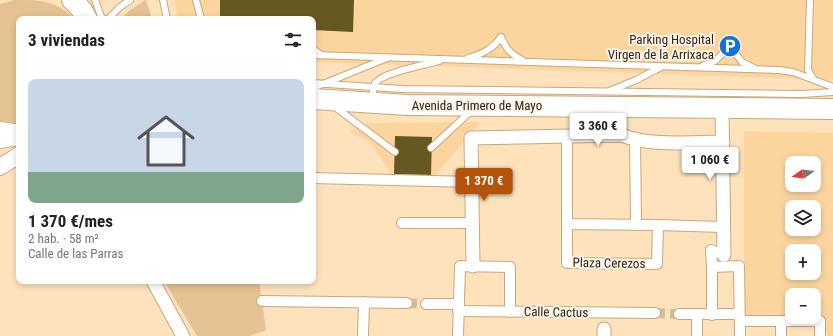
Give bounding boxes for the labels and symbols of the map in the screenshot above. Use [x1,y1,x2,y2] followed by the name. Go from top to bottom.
[608,32,714,62] place label: Parking Hospital Virgen de la Arrixaca
[717,33,743,59] parking icon: Parking Hospital Virgen de la Arrixaca
[412,98,542,113] street label: Avenida Primero de Mayo
[561,113,635,147] pin: 3 360 €
[673,147,747,181] pin: 1 060 €
[785,156,821,192] north arrow
[447,168,521,202] pin: 1 370 €
[572,255,646,271] street label: Plaza Cerezos
[524,304,588,320] street label: Calle Cactus

